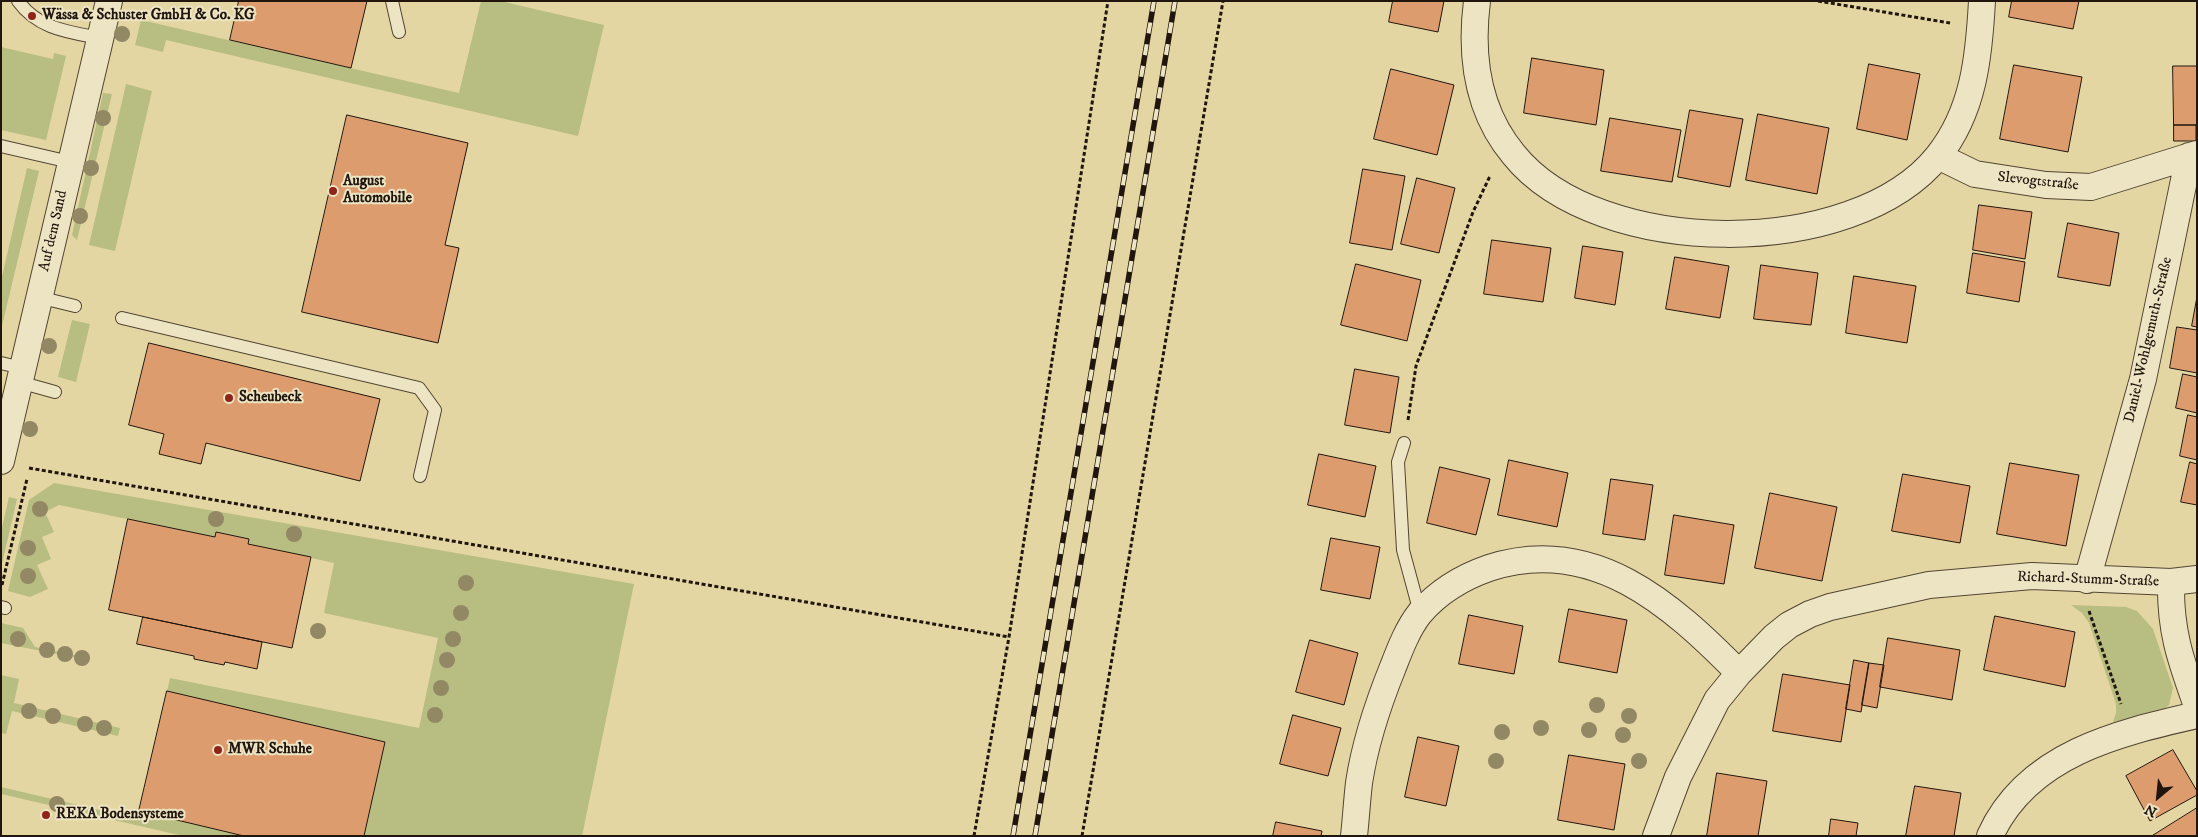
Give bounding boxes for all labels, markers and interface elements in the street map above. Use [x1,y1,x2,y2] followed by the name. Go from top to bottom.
[42,7,254,25] place label: Wässa & Schuster GmbH & Co. KG
[26,10,38,22] marker: Wässa & Schuster GmbH & Co. KG
[1997,169,2079,195] street label: Slevogtstraße
[343,173,412,208] place label: August Automobile
[327,185,339,197] marker: August Automobile
[36,189,72,273] street label: Auf dem Sand
[2121,256,2177,424] street label: Daniel-Wohlgemuth-Straße
[239,389,302,407] place label: Scheubeck
[223,392,235,404] marker: Scheubeck
[2017,569,2159,591] street label: Richard-Stumm-Straße
[228,741,312,759] place label: MWR Schuhe
[212,744,224,756] marker: MWR Schuhe
[2133,772,2183,822] north arrow
[2142,800,2160,821] text: N
[56,806,184,824] place label: REKA Bodensysteme
[40,809,52,821] marker: REKA Bodensysteme

